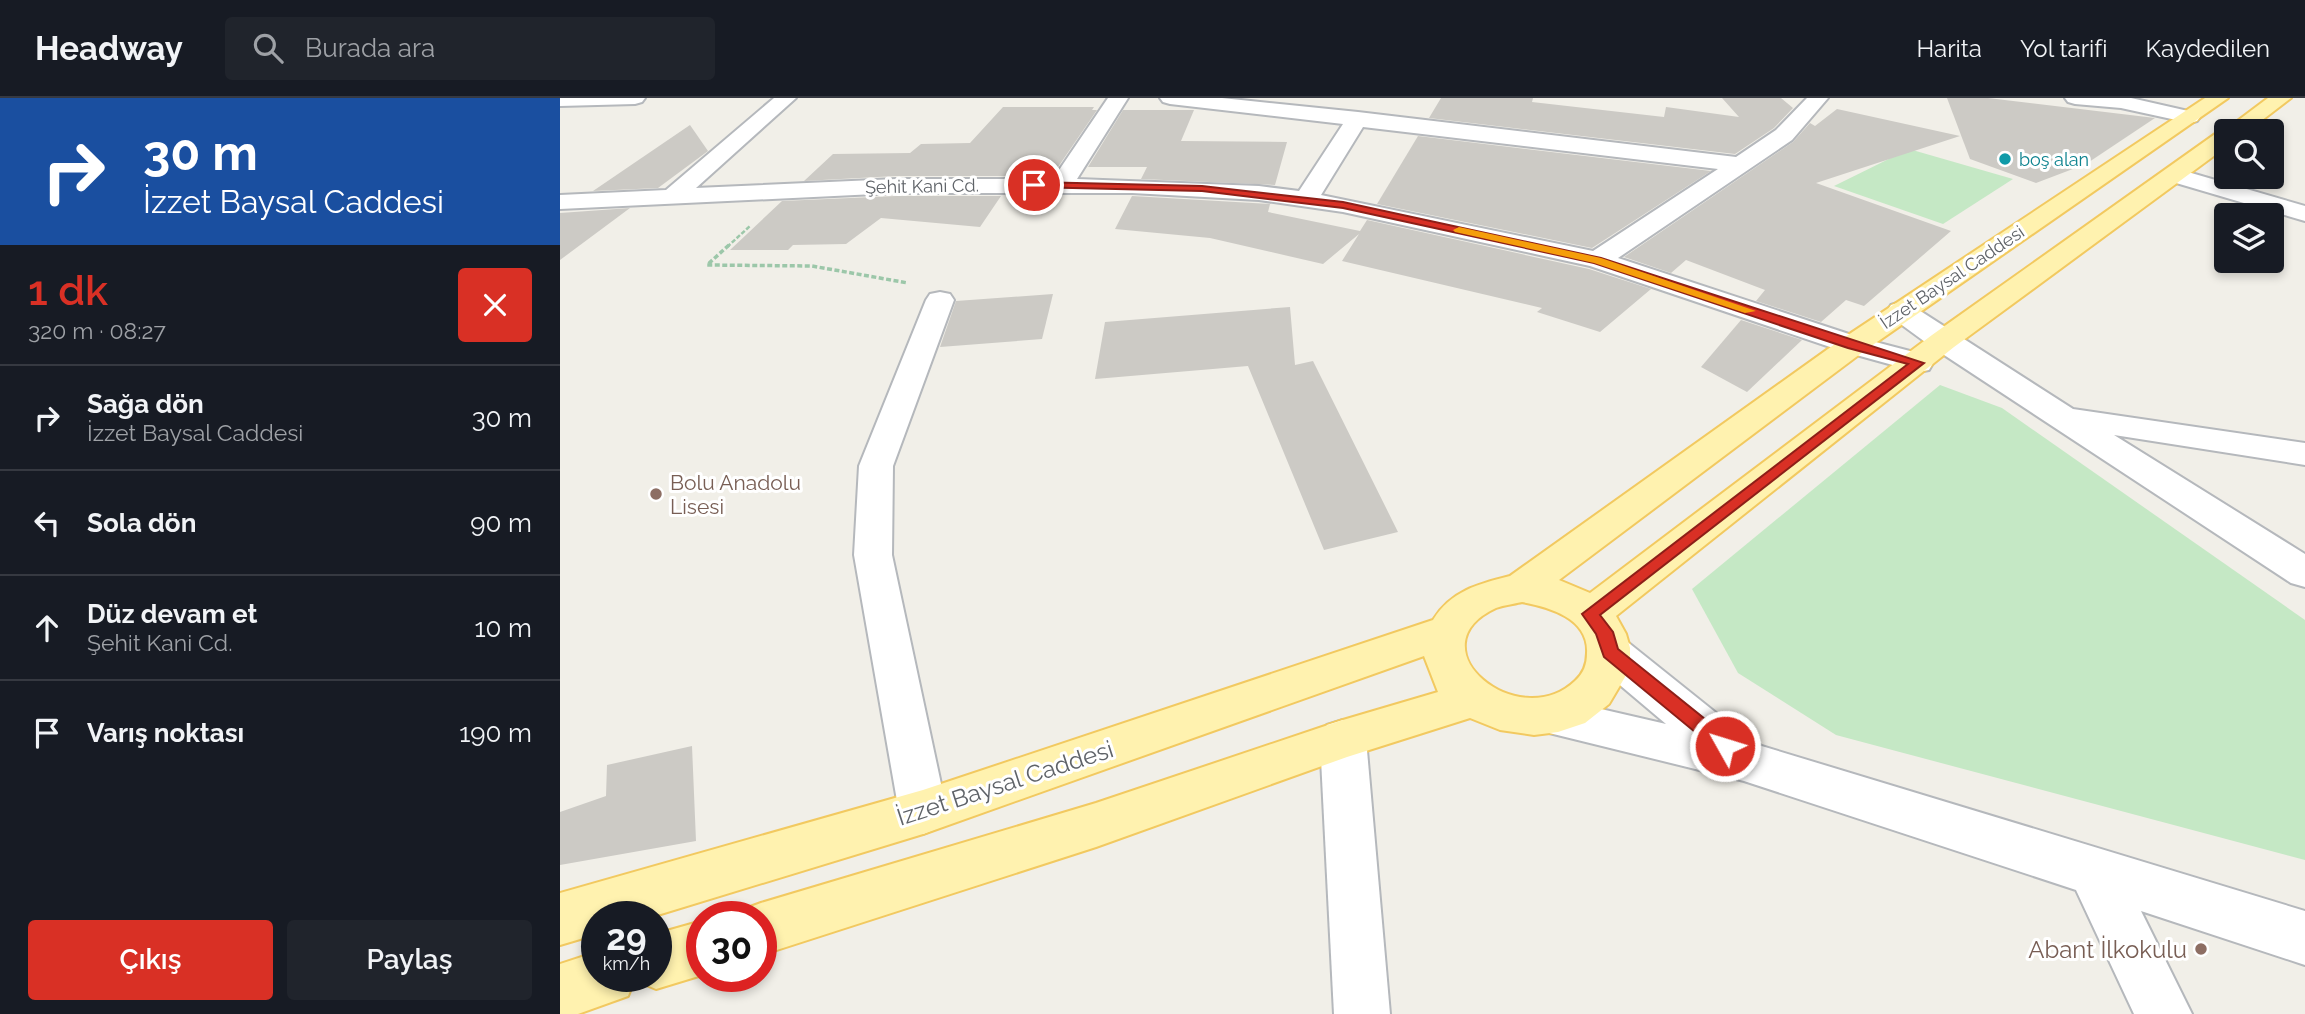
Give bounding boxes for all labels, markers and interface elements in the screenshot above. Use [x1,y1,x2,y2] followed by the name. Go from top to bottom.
[225,17,715,80] search box
[35,29,183,68] text: Headway
[249,29,287,67] icon: search
[305,33,435,63] text: Burada ara
[1916,34,1982,63] text: Harita
[2020,34,2108,63] text: Yol tarifi
[2146,34,2270,63] text: Kaydedilen
[2214,119,2284,273] map controls
[2214,119,2284,189] button: search
[143,124,258,181] text: 30 m
[28,126,119,217] icon: right
[2019,149,2089,170] place label: boş alan
[1997,151,2013,167] marker: boş alan
[1004,155,1064,215] pin
[1015,166,1053,204] icon: arrive
[865,175,979,197] street label: Şehit Kani Cd.
[143,183,444,220] text: İzzet Baysal Caddesi
[2214,203,2284,273] button: layers
[1876,221,2028,333] street label: İzzet Baysal Caddesi
[28,266,108,315] text: 1 dk
[458,268,532,342] button: close
[28,317,166,344] text: 320 m · 08:27
[87,389,204,419] text: Sağa dön
[28,399,66,437] icon: right
[472,403,532,433] text: 30 m
[87,419,303,446] text: İzzet Baysal Caddesi
[670,470,801,519] place label: Bolu Anadolu Lisesi
[648,486,664,502] marker: Bolu Anadolu Lisesi
[28,504,66,542] icon: left
[87,508,196,538] text: Sola dön
[470,508,532,538] text: 90 m
[87,599,257,629] text: Düz devam et
[28,609,66,647] icon: ahead
[474,613,532,643] text: 10 m
[87,629,233,656] text: Şehit Kani Cd.
[1688,709,1762,783] position arrow
[28,714,66,752] icon: arrive
[87,718,244,748] text: Varış noktası
[459,718,532,748] text: 190 m
[893,734,1117,832] street label: İzzet Baysal Caddesi
[686,901,777,992] speed limit sign: 30
[606,917,647,958] text: 29
[28,920,273,1000] button: Çıkış
[287,920,532,1000] button: Paylaş
[2028,935,2187,964] place label: Abant İlkokulu
[2193,941,2209,957] marker: Abant İlkokulu
[603,953,650,974] text: km/h

